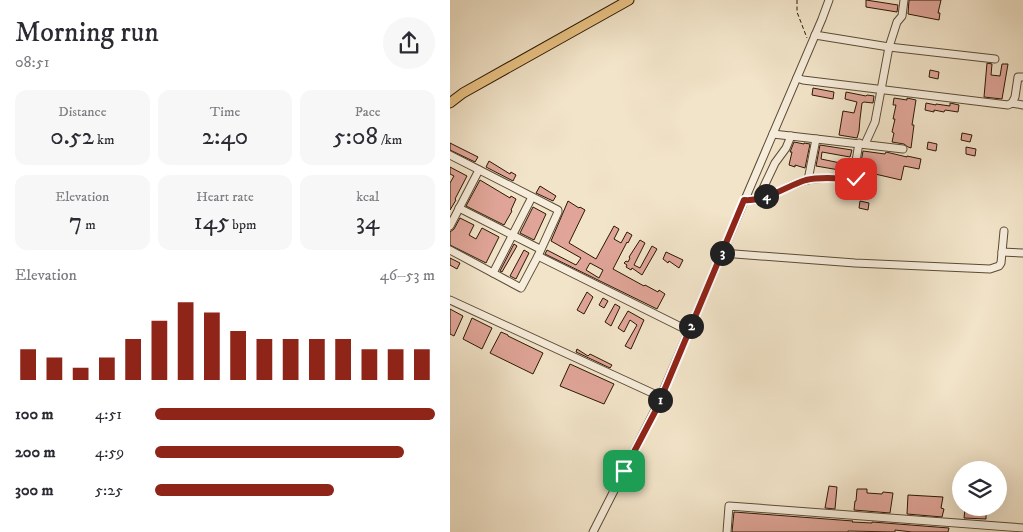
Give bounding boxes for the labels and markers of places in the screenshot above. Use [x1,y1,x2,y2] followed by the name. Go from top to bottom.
[835,158,877,200] pin
[754,184,778,208] pin: 4
[710,240,734,266] pin: 3
[678,314,704,338] pin: 2
[648,388,672,412] pin: 1
[603,450,645,492] pin

